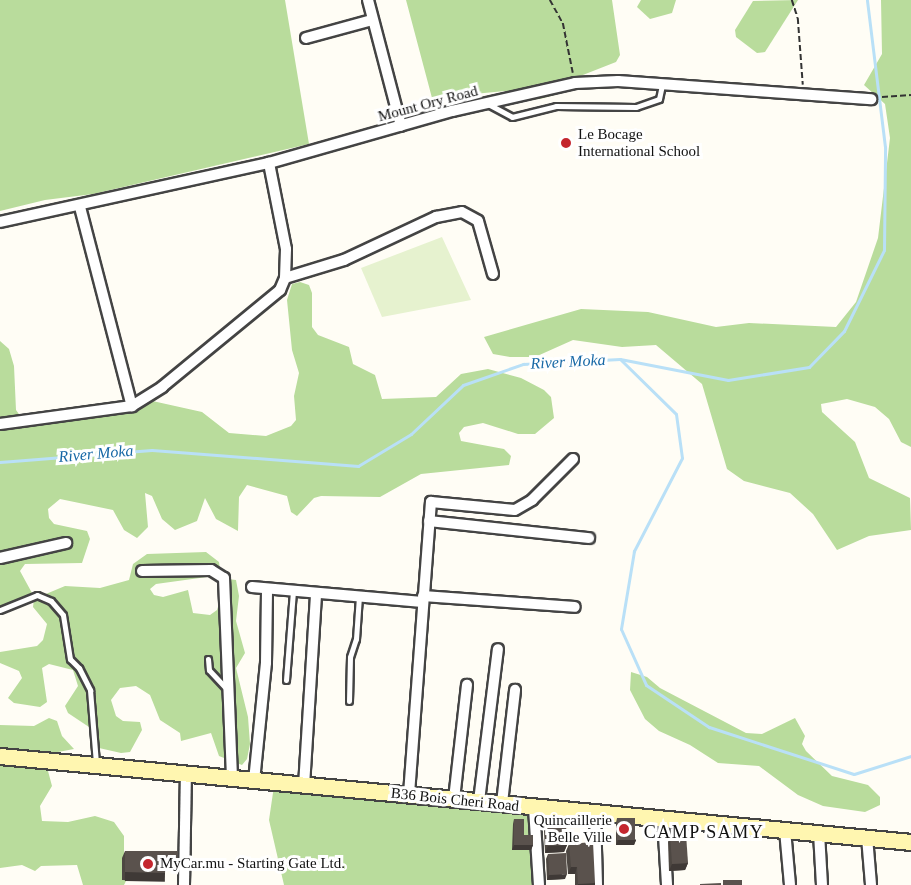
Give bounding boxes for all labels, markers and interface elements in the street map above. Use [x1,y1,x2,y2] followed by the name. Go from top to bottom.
[376,82,480,126] street label: Mount Ory Road
[578,125,700,160] place label: Le Bocage International School
[559,136,573,150] marker: Le Bocage International School
[530,350,606,374] water label: River Moka
[58,441,134,467] water label: River Moka
[390,784,520,816] street label: B36 Bois Cheri Road
[534,811,612,846] place label: Quincaillerie Belle Ville
[643,821,765,843] district label: CAMP SAMY
[617,822,631,836] marker: Quincaillerie Belle Ville
[160,855,345,873] place label: MyCar.mu - Starting Gate Ltd.
[141,857,155,871] marker: MyCar.mu - Starting Gate Ltd.

